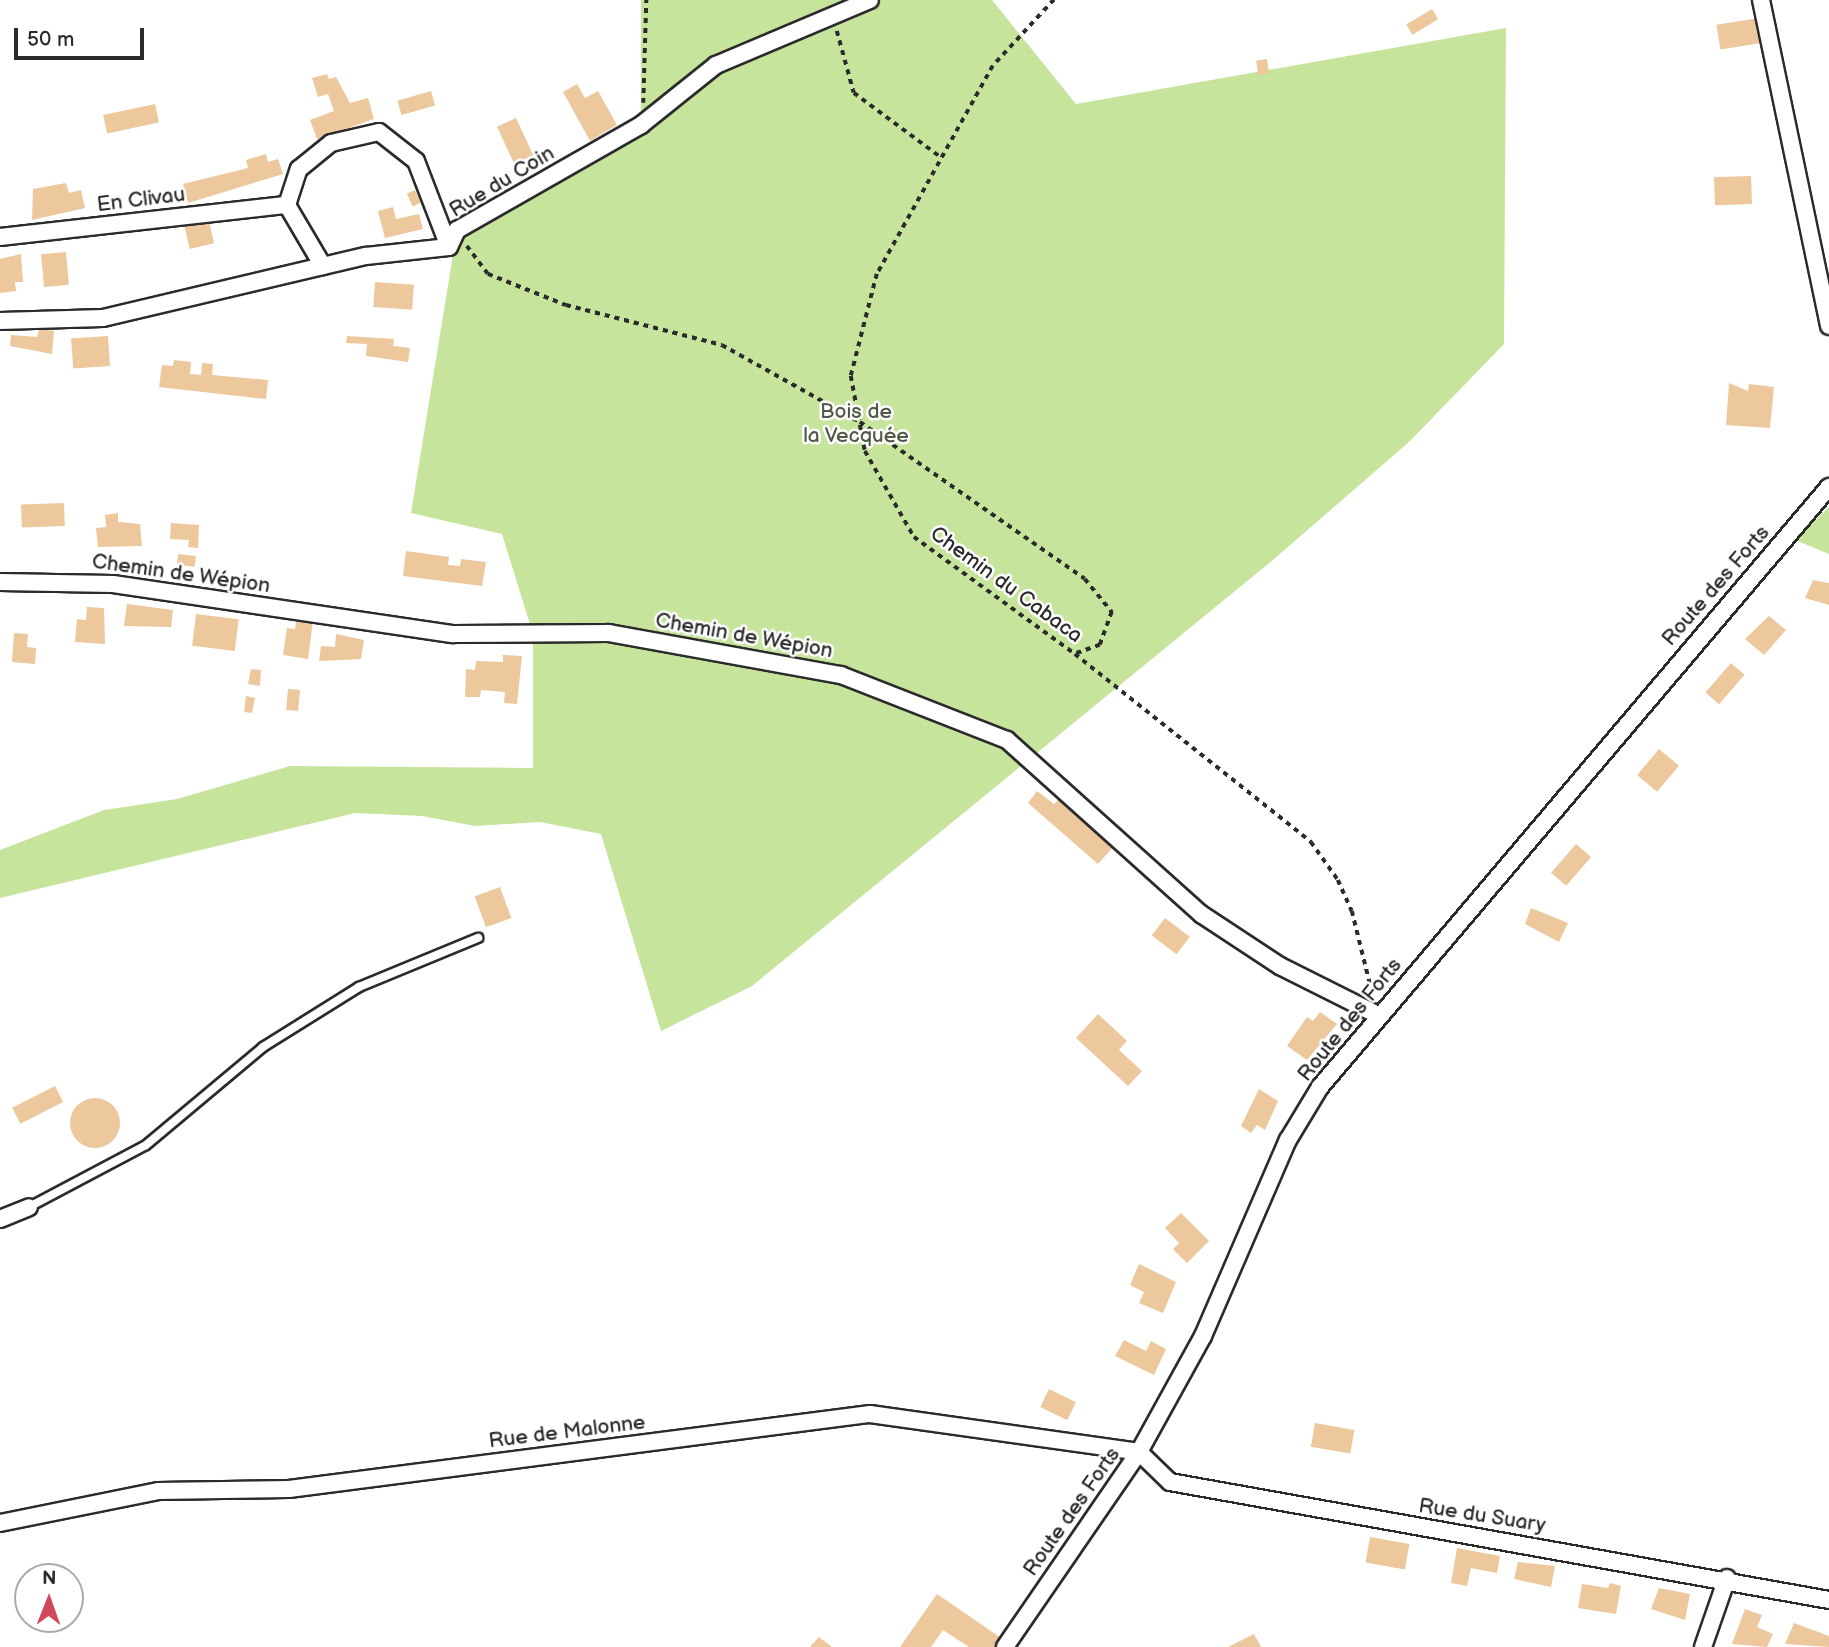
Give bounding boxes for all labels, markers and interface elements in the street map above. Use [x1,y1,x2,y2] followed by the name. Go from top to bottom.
[18,14,147,58] scale bar
[27,27,74,52] text: 50 m
[445,141,559,223] street label: Rue du Coin
[96,182,186,218] street label: En Clivau
[803,399,909,449] park label: Bois de la Vecquée
[925,521,1087,649] street label: Chemin du Cabaca
[1657,521,1775,651] street label: Route des Forts
[90,549,272,599] street label: Chemin de Wépion
[653,608,835,664] street label: Chemin de Wépion
[1293,953,1407,1087] street label: Route des Forts
[487,1410,647,1454] street label: Rue de Malonne
[1018,1443,1126,1581] street label: Route des Forts
[1417,1493,1547,1539] street label: Rue du Suary
[14,1563,84,1633] north arrow
[42,1567,57,1590] text: N

